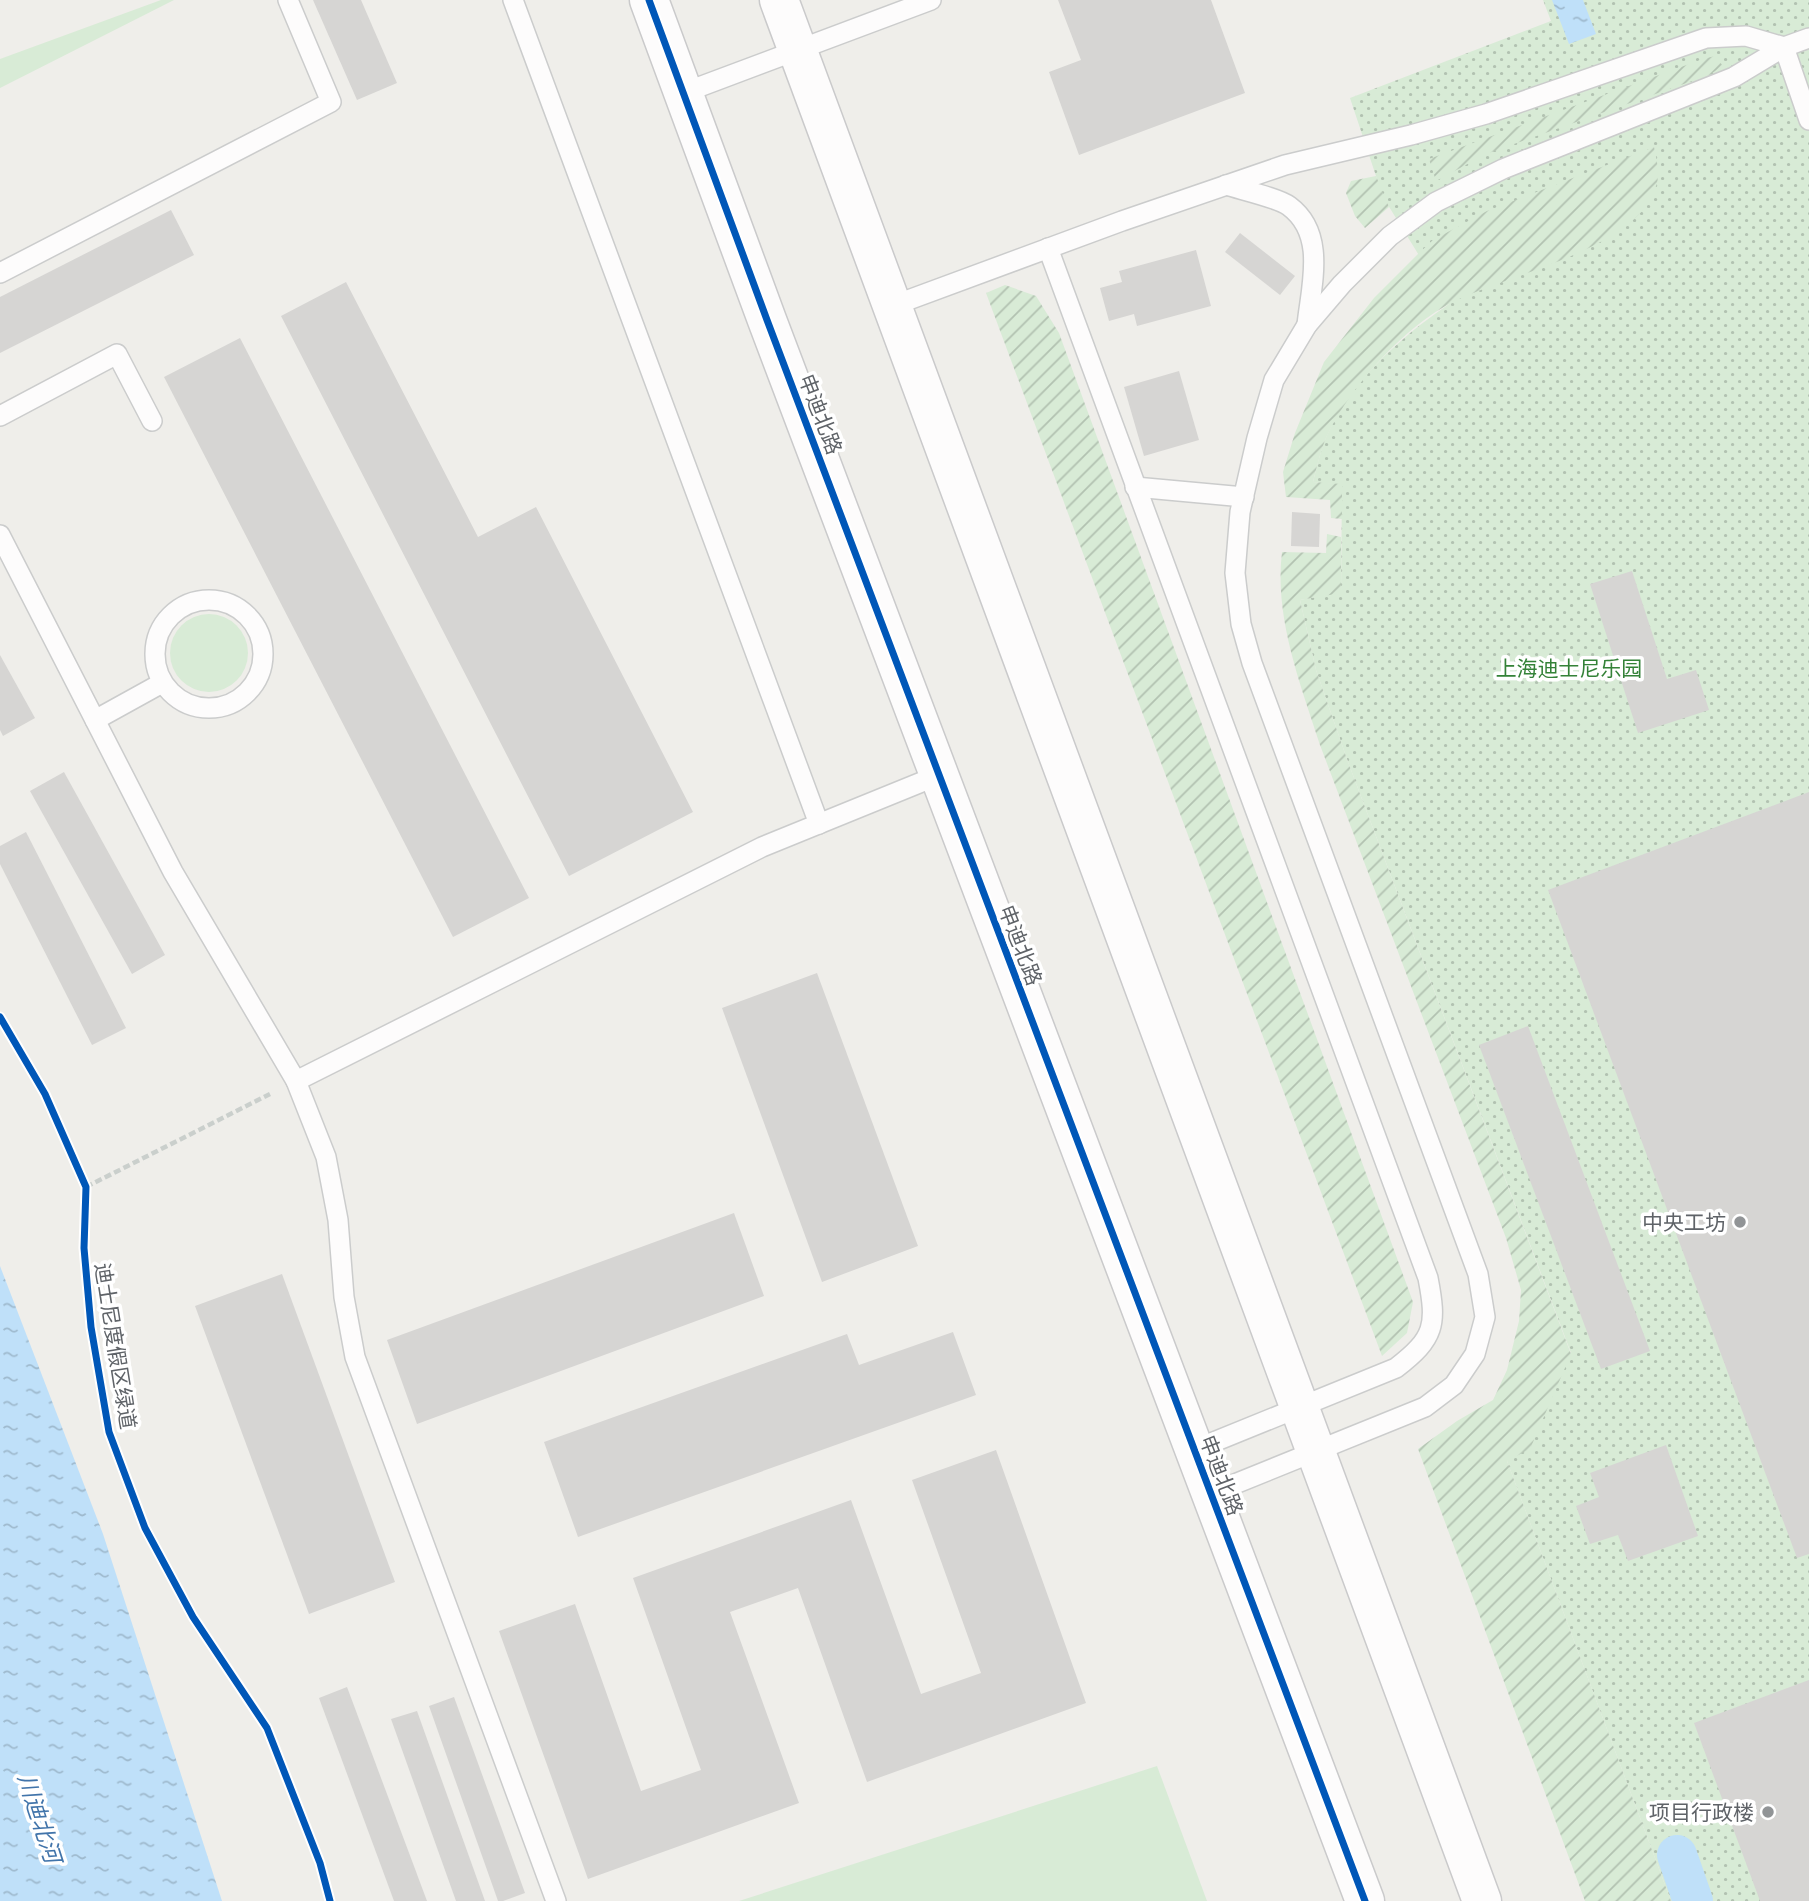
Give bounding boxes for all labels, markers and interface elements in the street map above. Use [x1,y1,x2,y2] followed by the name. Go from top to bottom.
[794,370,848,458] street label: 申迪北路
[1496,655,1643,681] park label: 上海迪士尼乐园
[994,901,1048,989] street label: 申迪北路
[1642,1209,1726,1235] place label: 中央工坊
[1732,1214,1748,1230] marker: 中央工坊
[90,1261,142,1431] street label: 迪士尼度假区绿道
[1195,1431,1249,1519] street label: 申迪北路
[12,1770,69,1870] water label: 川迪北河
[1649,1799,1754,1825] place label: 项目行政楼
[1760,1804,1776,1820] marker: 项目行政楼

